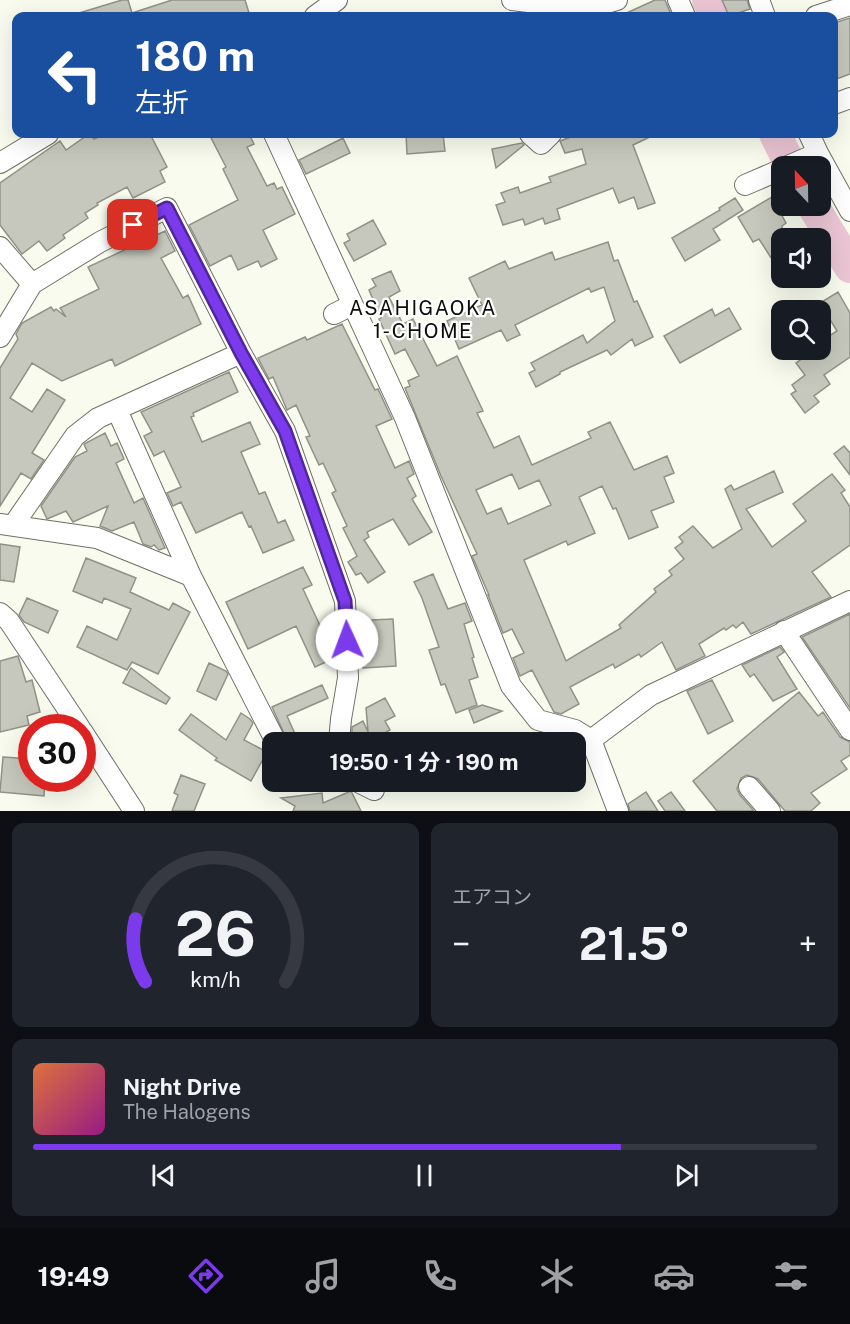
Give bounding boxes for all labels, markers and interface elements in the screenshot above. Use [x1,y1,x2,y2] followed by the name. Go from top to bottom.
[135,31,255,80] text: 180 m
[36,36,114,114] icon: left
[135,86,189,118] text: 左折
[771,156,831,216] north arrow
[771,156,831,360] map controls
[107,199,158,250] pin
[116,208,149,241] icon: arrive
[771,228,831,288] button: sound
[349,296,497,343] district label: ASAHIGAOKA 1-CHOME
[771,300,831,360] button: search
[315,608,379,672] position arrow
[18,714,96,792] speed limit sign: 30
[329,749,519,775] text: 19:50 · 1 分 · 190 m
[452,885,532,909] text: エアコン
[175,897,256,970] text: 26
[579,917,690,970] text: 21.5°
[452,925,470,963] text: −
[799,925,817,963] text: +
[190,967,241,992] text: km/h
[123,1074,241,1100] text: Night Drive
[123,1100,251,1124] text: The Halogens
[147,1159,180,1192] icon: previous
[408,1159,441,1192] icon: pause
[670,1159,703,1192] icon: next
[185,1255,227,1297] icon: directions
[302,1255,344,1297] icon: music
[419,1255,461,1297] icon: phone
[536,1255,578,1297] icon: climate
[653,1255,695,1297] icon: car
[770,1255,812,1297] icon: filters
[38,1260,110,1292] text: 19:49

